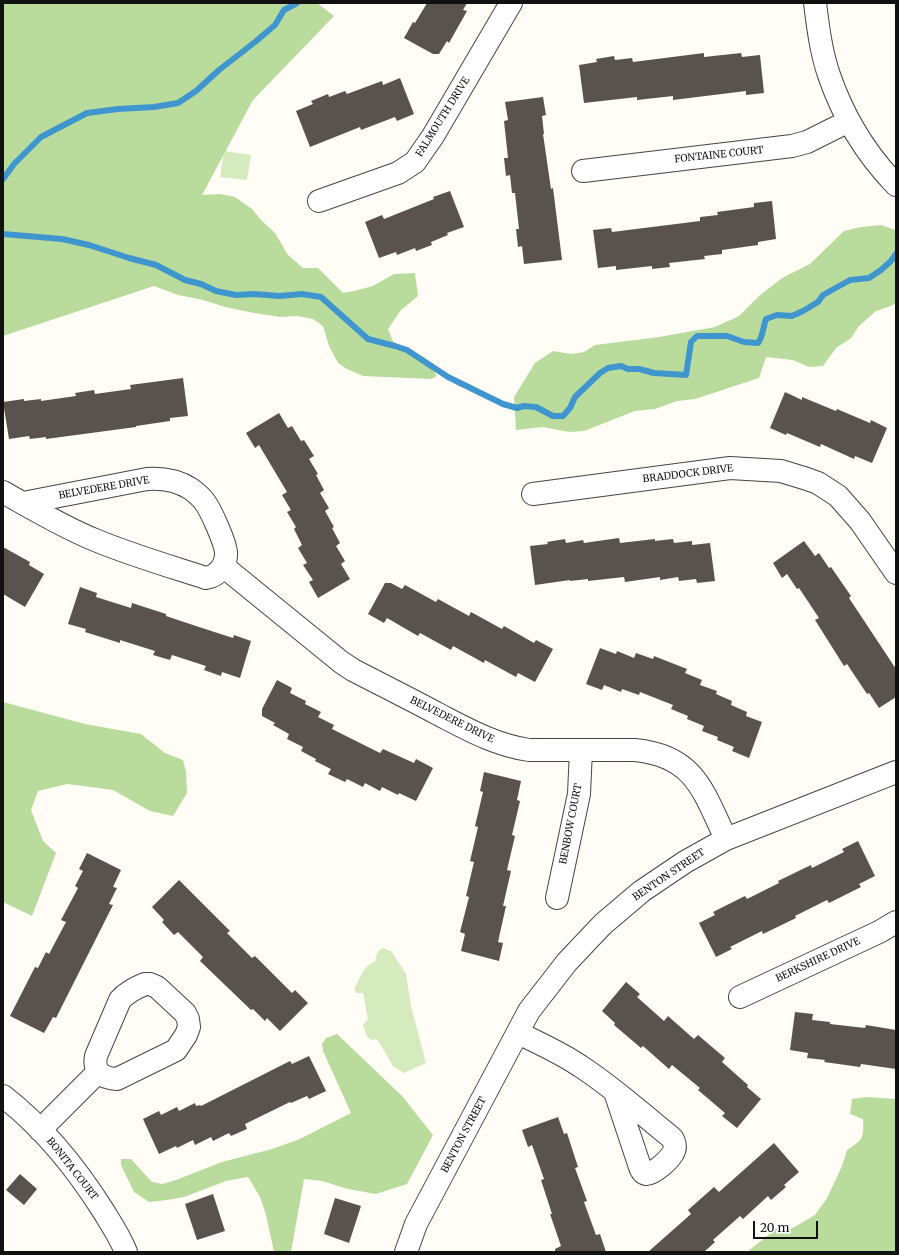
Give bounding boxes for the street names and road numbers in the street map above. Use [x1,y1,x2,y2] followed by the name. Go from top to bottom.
[414,75,472,159] street label: FALMOUTH DRIVE
[674,144,764,166] street label: FONTAINE COURT
[642,462,734,486] street label: BRADDOCK DRIVE
[58,474,150,502] street label: BELVEDERE DRIVE
[408,694,496,746] street label: BELVEDERE DRIVE
[557,783,585,865] street label: BENBOW COURT
[631,846,707,904] street label: BENTON STREET
[774,935,862,985] street label: BERKSHIRE DRIVE
[439,1095,489,1175] street label: BENTON STREET
[44,1135,100,1203] street label: BONITA COURT

